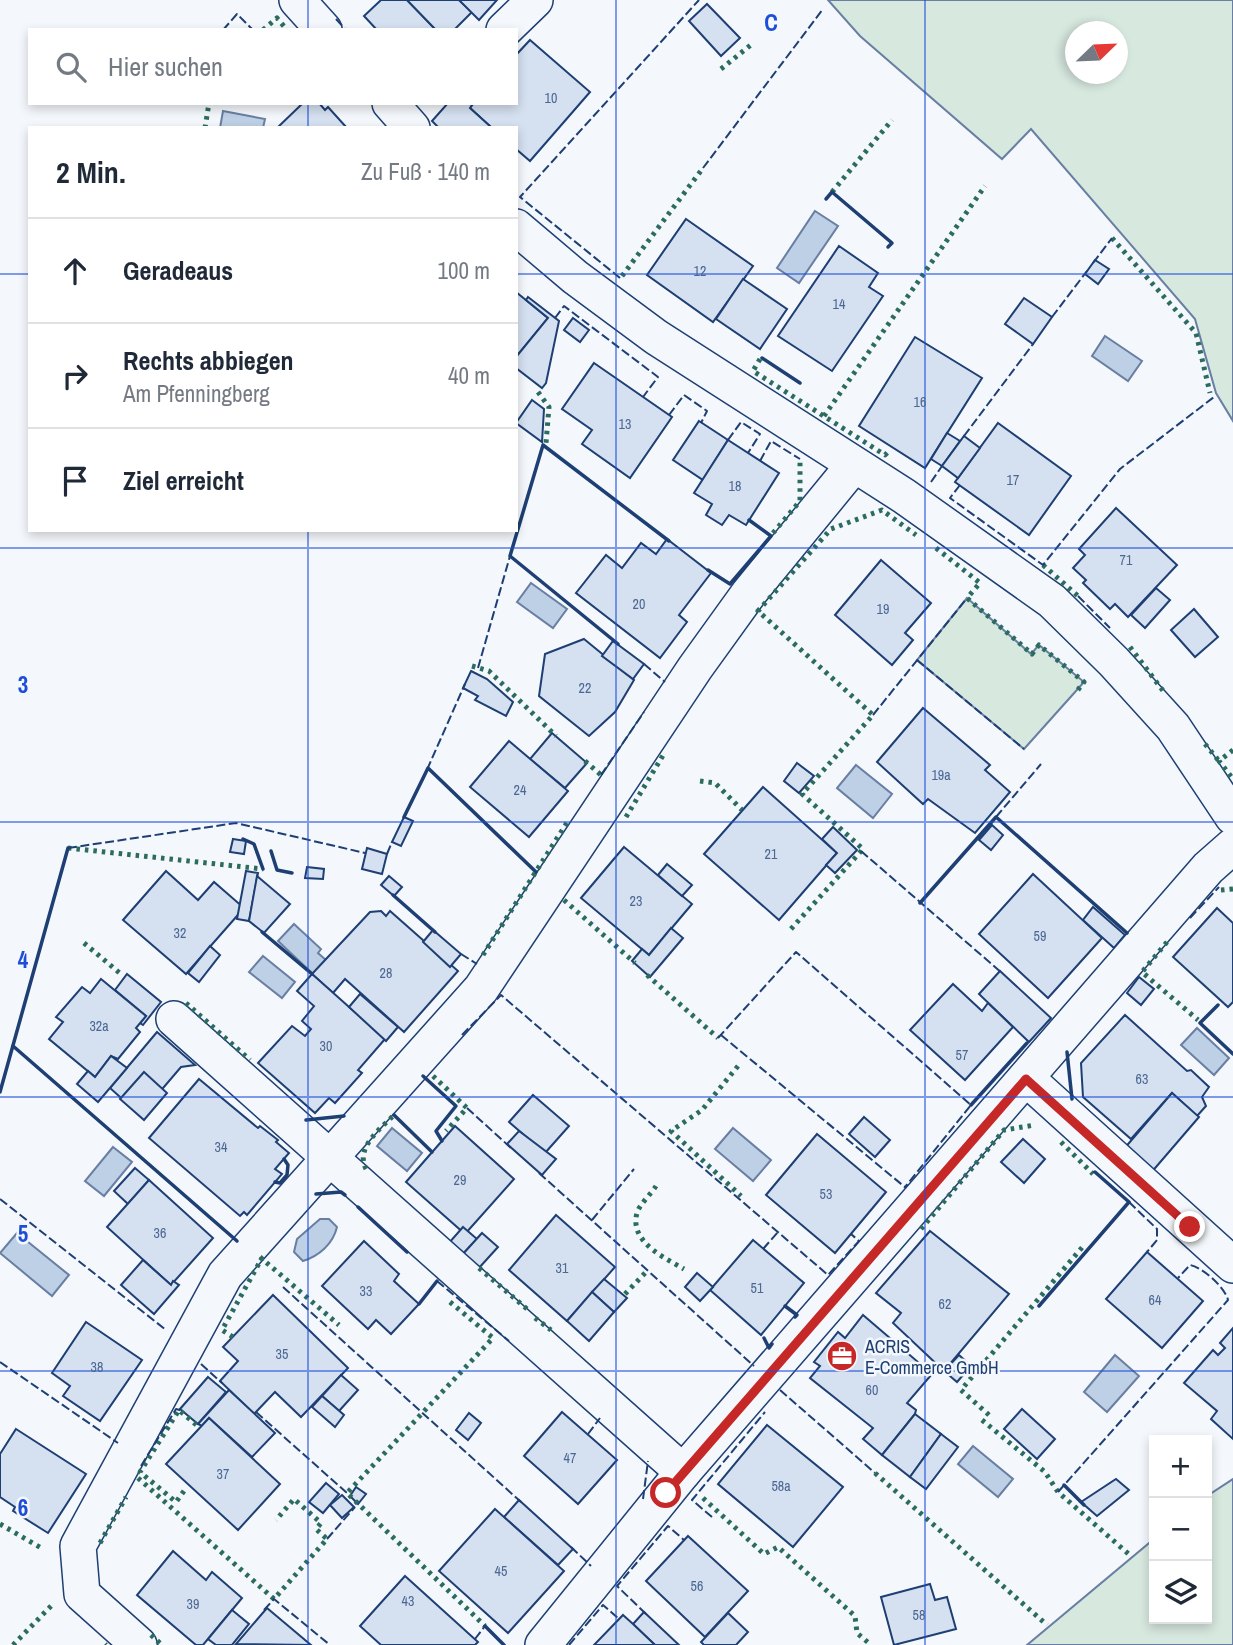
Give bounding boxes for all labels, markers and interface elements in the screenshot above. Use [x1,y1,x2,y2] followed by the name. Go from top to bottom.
[764,7,778,38] text: C
[1065,21,1128,84] north arrow
[28,28,518,105] search box
[52,48,90,86] icon: search
[108,49,223,84] text: Hier suchen
[545,89,557,107] house number: 10
[56,152,126,192] text: 2 Min.
[361,156,490,187] text: Zu Fuß · 140 m
[56,252,94,290] icon: ahead
[123,253,233,288] text: Geradeaus
[438,255,490,286] text: 100 m
[694,262,706,280] house number: 12
[833,295,846,313] house number: 14
[123,343,294,378] text: Rechts abbiegen
[56,357,94,395] icon: right
[448,360,490,391] text: 40 m
[123,378,270,409] text: Am Pfenningberg
[914,393,926,411] house number: 16
[619,415,631,433] house number: 13
[56,462,94,500] icon: arrive
[123,463,244,498] text: Ziel erreicht
[1007,471,1019,489] house number: 17
[729,477,741,495] house number: 18
[1120,551,1133,569] house number: 71
[633,595,645,613] house number: 20
[877,600,889,618] house number: 19
[18,669,28,700] text: 3
[579,679,591,697] house number: 22
[931,766,951,784] house number: 19a
[514,781,527,799] house number: 24
[765,845,778,863] house number: 21
[630,892,642,910] house number: 23
[174,924,186,942] house number: 32
[1034,927,1046,945] house number: 59
[18,944,29,975] text: 4
[380,964,392,982] house number: 28
[89,1017,109,1035] house number: 32a
[320,1037,332,1055] house number: 30
[956,1046,968,1064] house number: 57
[1136,1070,1148,1088] house number: 63
[215,1138,228,1156] house number: 34
[454,1171,466,1189] house number: 29
[820,1185,832,1203] house number: 53
[1174,1211,1205,1242] route end
[18,1218,28,1249] text: 5
[154,1224,166,1242] house number: 36
[556,1259,569,1277] house number: 31
[751,1279,764,1297] house number: 51
[360,1282,372,1300] house number: 33
[1149,1291,1162,1309] house number: 64
[939,1295,951,1313] house number: 62
[864,1334,999,1380] place label: ACRIS E-Commerce GmbH
[825,1339,859,1373] office icon: ACRIS E-Commerce GmbH
[276,1345,288,1363] house number: 35
[91,1358,103,1376] house number: 38
[866,1381,878,1399] house number: 60
[1149,1435,1212,1624] map controls
[1149,1435,1212,1498] button: +
[564,1449,576,1467] house number: 47
[217,1465,229,1483] house number: 37
[650,1477,681,1508] route start
[771,1477,791,1495] house number: 58a
[18,1492,28,1523] text: 6
[1149,1498,1212,1561] button: −
[1149,1561,1212,1624] button: layers
[495,1562,507,1580] house number: 45
[691,1577,703,1595] house number: 56
[402,1592,414,1610] house number: 43
[187,1595,199,1613] house number: 39
[913,1606,925,1624] house number: 58

